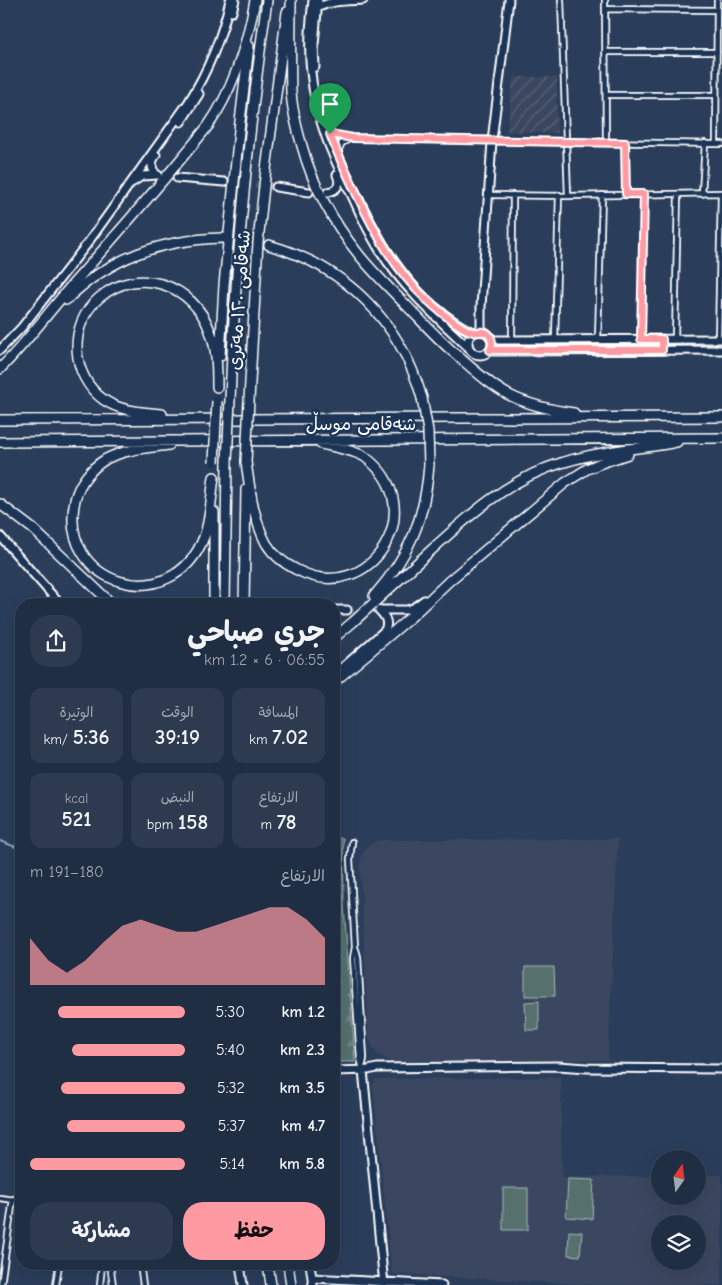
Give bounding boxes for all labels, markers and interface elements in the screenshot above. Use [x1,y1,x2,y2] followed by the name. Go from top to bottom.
[309,83,351,134] pin
[316,90,344,118] icon: arrive
[224,229,255,371] street label: شەقامی ١٢٠ مەتری
[306,411,416,435] street label: شەقامی موسڵ
[30,615,82,667] button: share
[187,616,325,648] text: جري صباحي
[204,651,325,669] text: 06:55 · 6 × 1.2 km
[60,704,93,721] text: الوتيرة
[161,704,194,721] text: الوقت
[259,704,298,721] text: المسافة
[73,725,109,749] text: 5:36
[155,725,200,749] text: 39:19
[272,725,308,749] text: 7.02
[44,731,73,748] text: /km
[249,731,272,748] text: km
[161,789,194,806] text: النبض
[259,789,298,806] text: الارتفاع
[65,790,88,807] text: kcal
[62,807,91,831] text: 521
[178,810,208,834] text: 158
[277,810,296,834] text: 78
[147,816,178,833] text: bpm
[261,816,277,833] text: m
[30,863,104,881] text: 180–191 m
[280,867,325,885] text: الارتفاع
[216,1003,245,1021] text: 5:30
[282,1003,325,1021] text: 1.2 km
[216,1041,245,1059] text: 5:40
[280,1041,325,1059] text: 2.3 km
[217,1079,245,1097] text: 5:32
[279,1079,325,1097] text: 3.5 km
[218,1117,245,1135] text: 5:37
[281,1117,325,1135] text: 4.7 km
[651,1150,706,1205] north arrow
[651,1150,706,1270] map controls
[219,1155,245,1173] text: 5:14
[279,1155,325,1173] text: 5.8 km
[30,1202,173,1260] button: مشاركة
[183,1202,325,1260] button: حفظ
[651,1215,706,1270] button: layers

